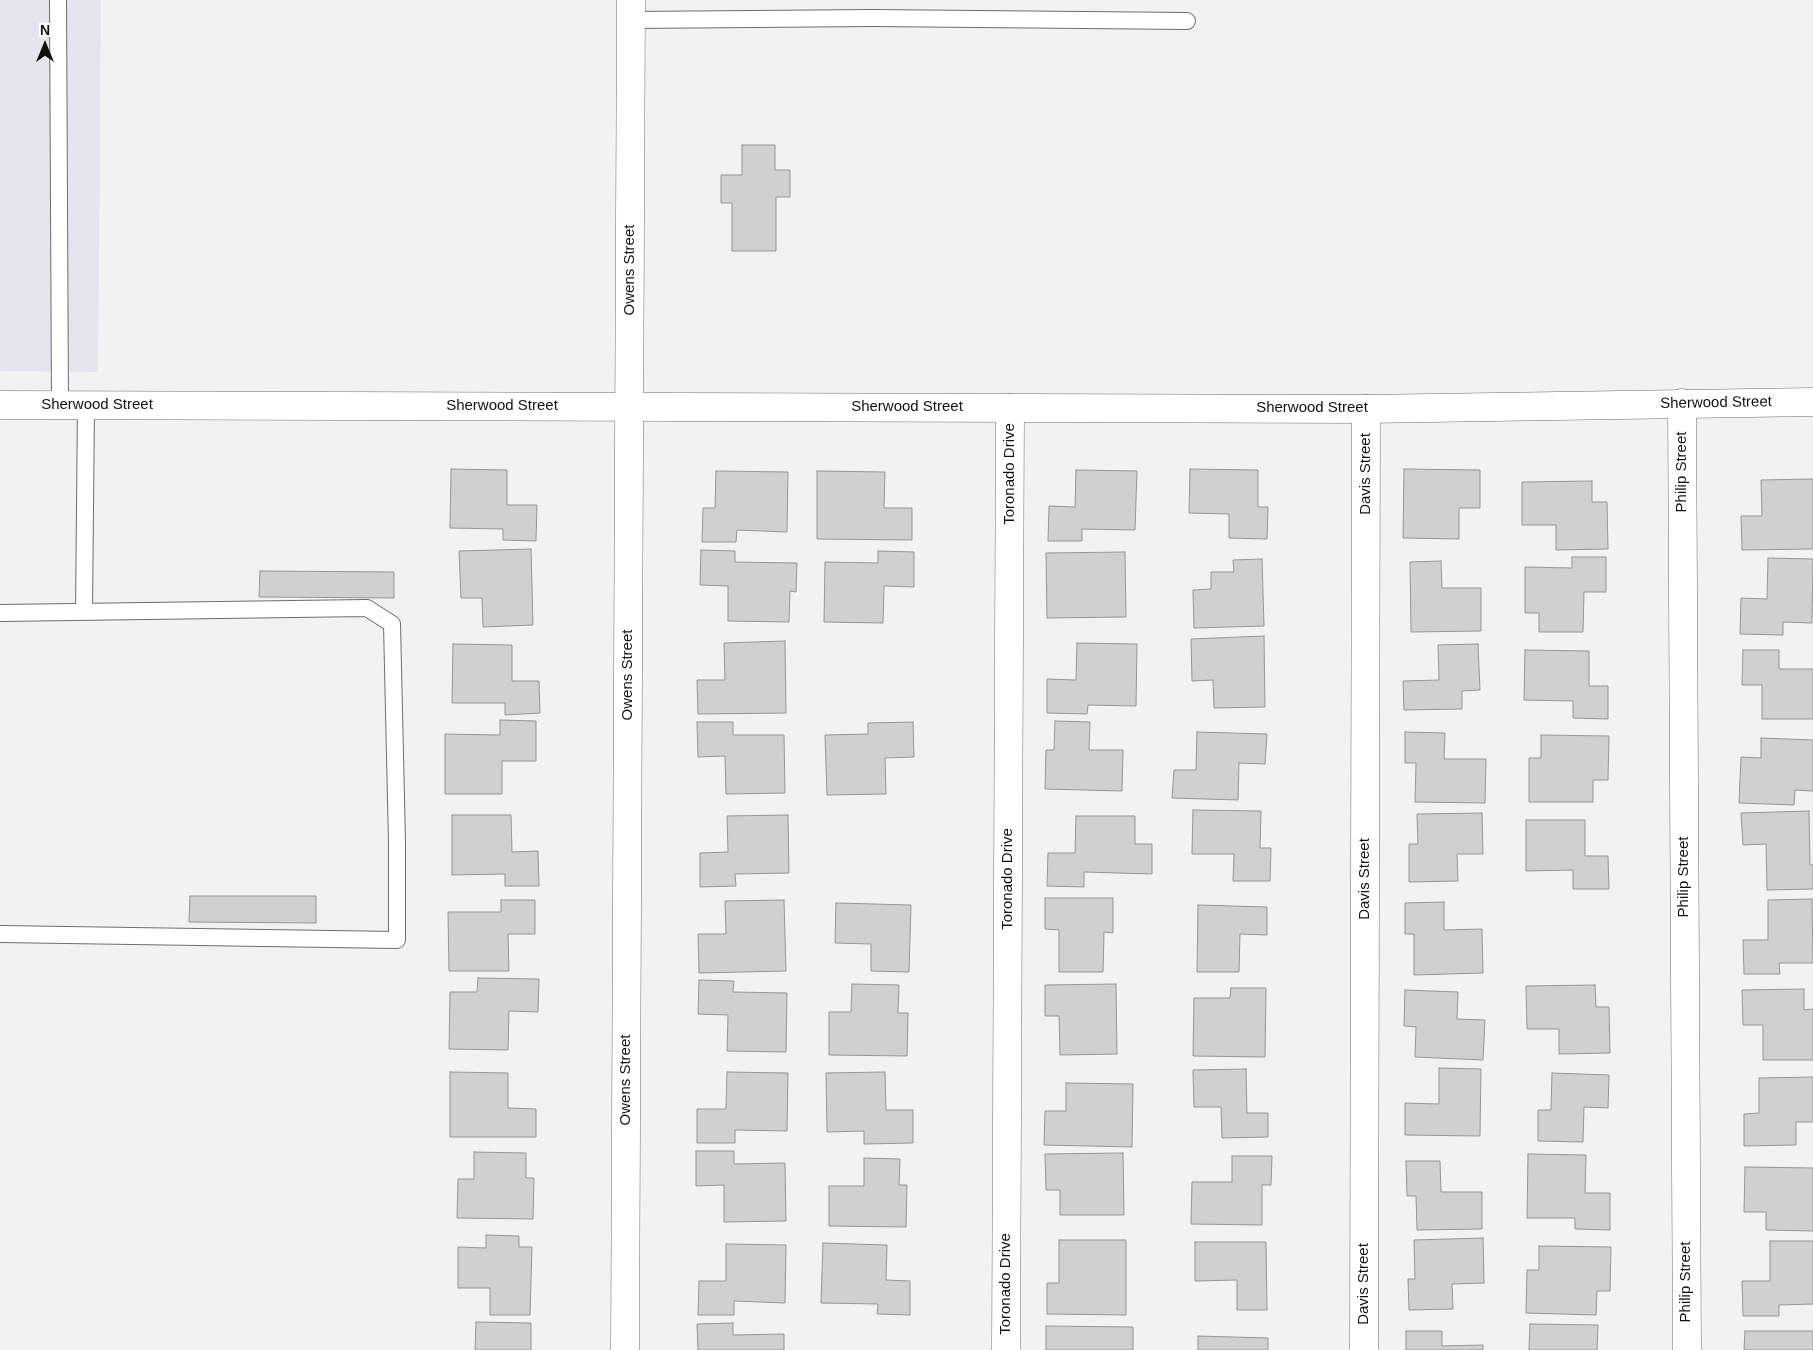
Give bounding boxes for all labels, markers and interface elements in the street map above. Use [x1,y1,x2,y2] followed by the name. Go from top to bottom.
[20,20,70,70] north arrow
[40,22,50,38] text: N
[621,225,639,315] street label: Owens Street
[1660,393,1772,413] street label: Sherwood Street
[41,396,153,414] street label: Sherwood Street
[446,397,558,415] street label: Sherwood Street
[851,398,963,416] street label: Sherwood Street
[1256,399,1368,417] street label: Sherwood Street
[1001,423,1019,525] street label: Toronado Drive
[1673,432,1691,512] street label: Philip Street
[1357,433,1375,515] street label: Davis Street
[619,630,637,720] street label: Owens Street
[999,828,1017,930] street label: Toronado Drive
[1675,837,1693,917] street label: Philip Street
[1356,838,1374,920] street label: Davis Street
[617,1035,635,1125] street label: Owens Street
[997,1233,1015,1335] street label: Toronado Drive
[1677,1242,1695,1322] street label: Philip Street
[1355,1243,1373,1325] street label: Davis Street

